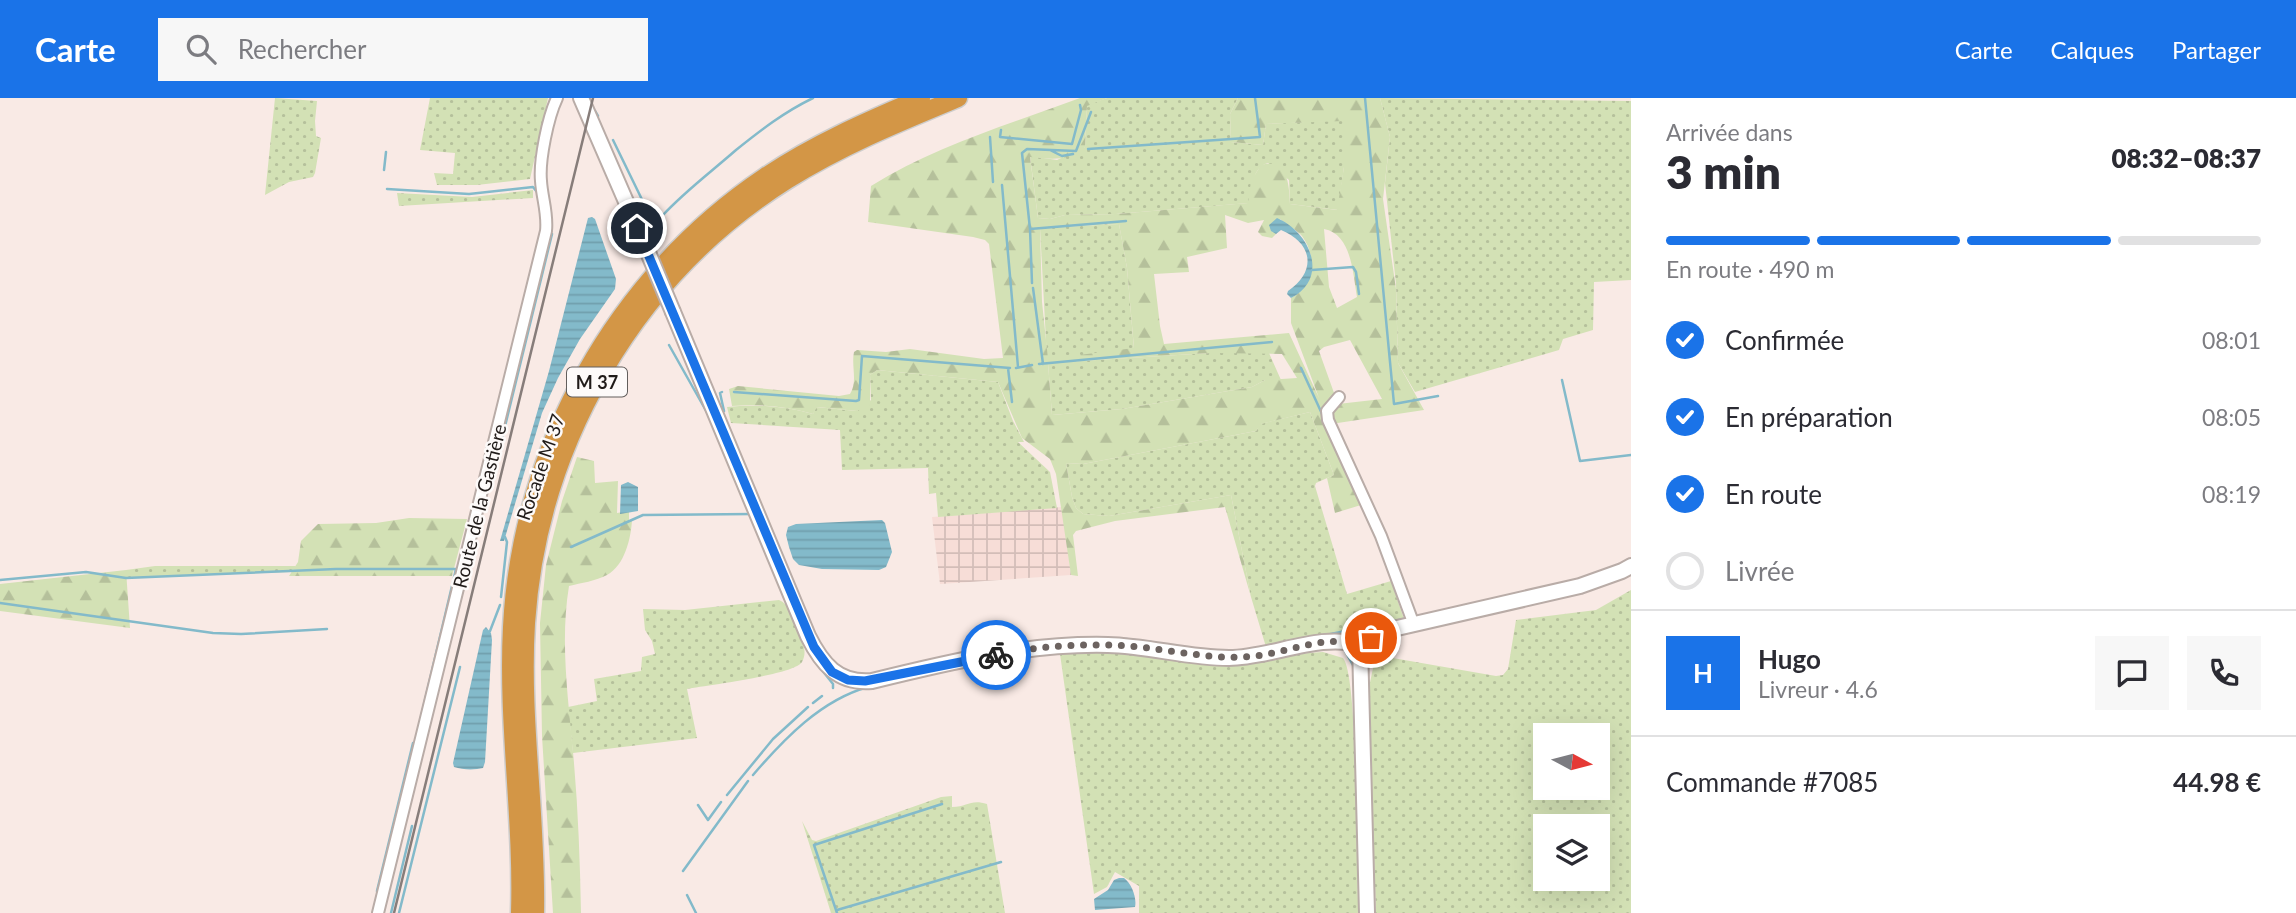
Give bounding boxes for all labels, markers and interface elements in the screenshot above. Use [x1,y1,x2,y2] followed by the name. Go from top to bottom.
[158,18,648,81] search box
[35,29,116,69] text: Carte
[182,30,220,68] icon: search
[238,33,367,65] text: Rechercher
[1955,35,2013,64] text: Carte
[2051,35,2134,64] text: Calques
[2172,35,2261,64] text: Partager
[1666,118,1793,146] text: Arrivée dans
[2111,142,2261,174] text: 08:32–08:37
[1666,144,1781,199] text: 3 min
[607,198,667,258] pin
[618,209,656,247] icon: home
[1666,255,1834,283] text: En route · 490 m
[1666,321,1704,359] icon: check
[1725,324,1844,356] text: Confirmée
[2202,326,2261,354] text: 08:01
[567,368,627,396] road number: M 37
[1666,398,1704,436] icon: check
[1725,401,1893,433] text: En préparation
[2202,403,2261,431] text: 08:05
[511,411,569,523] street label: Rocade M 37
[447,422,511,590] street label: Route de la Gastière
[1666,475,1704,513] icon: check
[1725,478,1822,510] text: En route
[2202,480,2261,508] text: 08:19
[1725,555,1794,587] text: Livrée
[1341,608,1401,668] pin
[1352,619,1390,657] icon: bag
[961,620,1031,690] courier
[977,636,1015,674] icon: bike
[2095,636,2169,710] button: chat
[2187,636,2261,710] button: phone
[1758,643,1821,675] text: Hugo
[1693,657,1713,689] text: H
[1758,675,1878,703] text: Livreur · 4.6
[1533,723,1610,800] north arrow
[1533,723,1610,891] map controls
[1666,766,1878,798] text: Commande #7085
[2173,766,2261,798] text: 44.98 €
[1533,814,1610,891] button: layers

